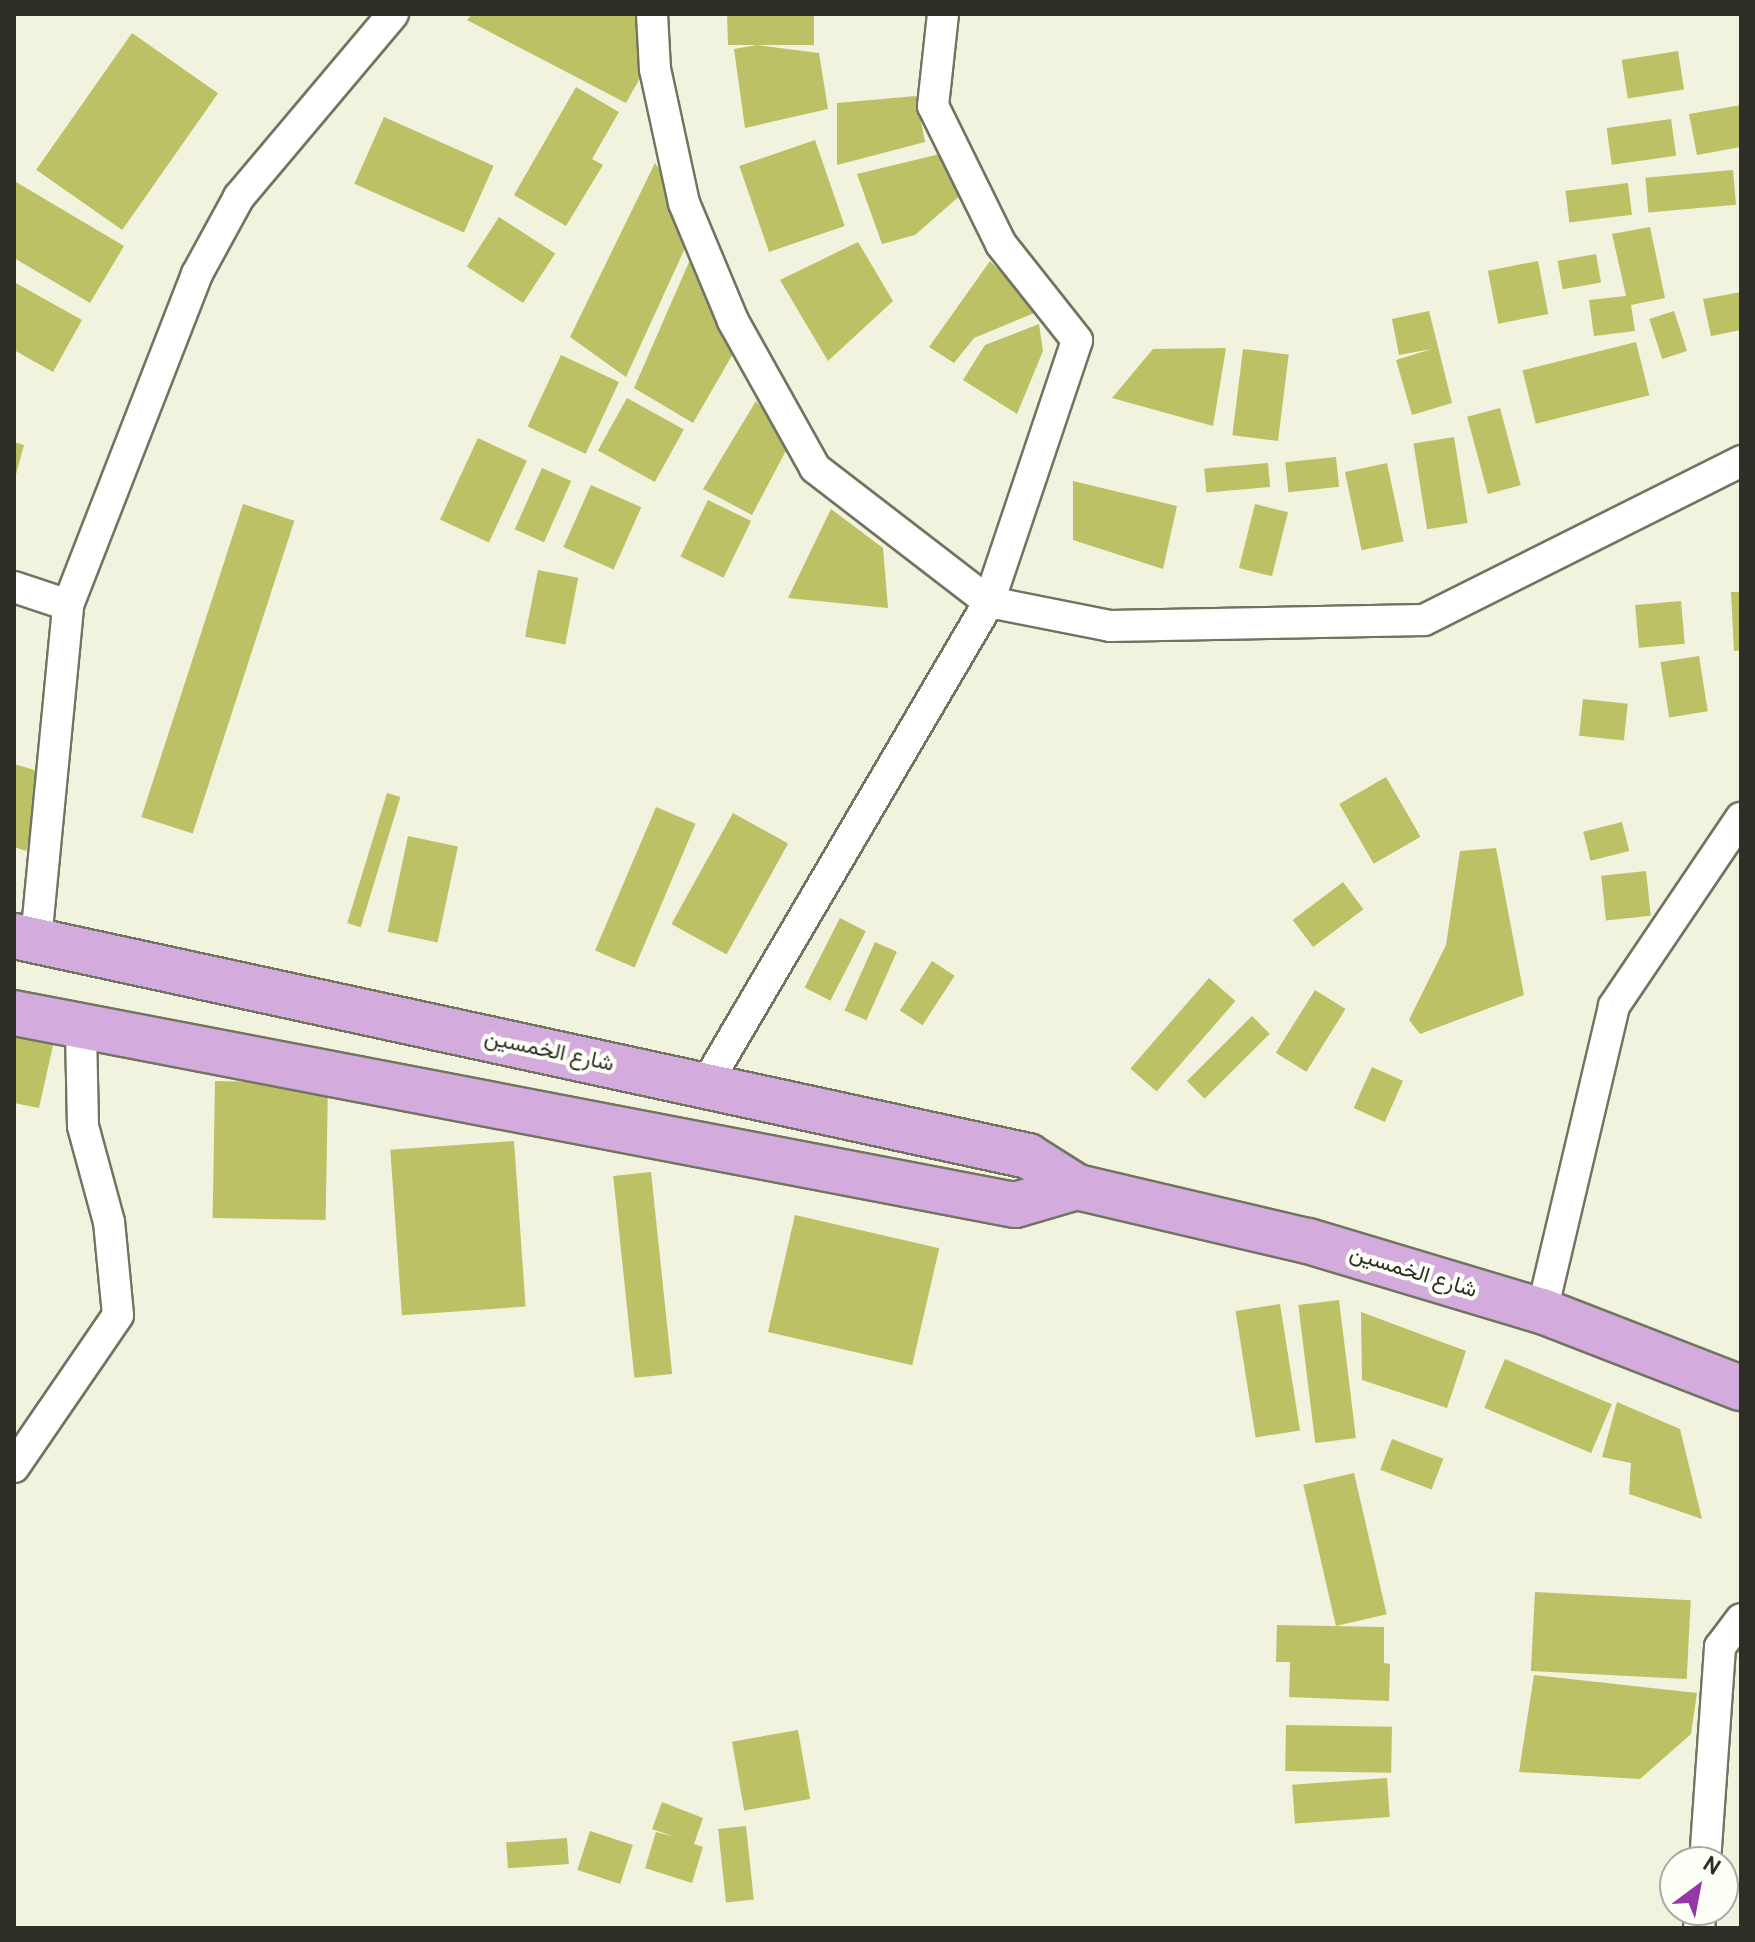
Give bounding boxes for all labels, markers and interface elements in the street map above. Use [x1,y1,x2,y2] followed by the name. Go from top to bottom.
[482,1025,616,1079] street label: شارع الخمسين
[1346,1241,1480,1305] street label: شارع الخمسين
[1659,1846,1739,1926] north arrow
[1697,1851,1725,1883] text: N

